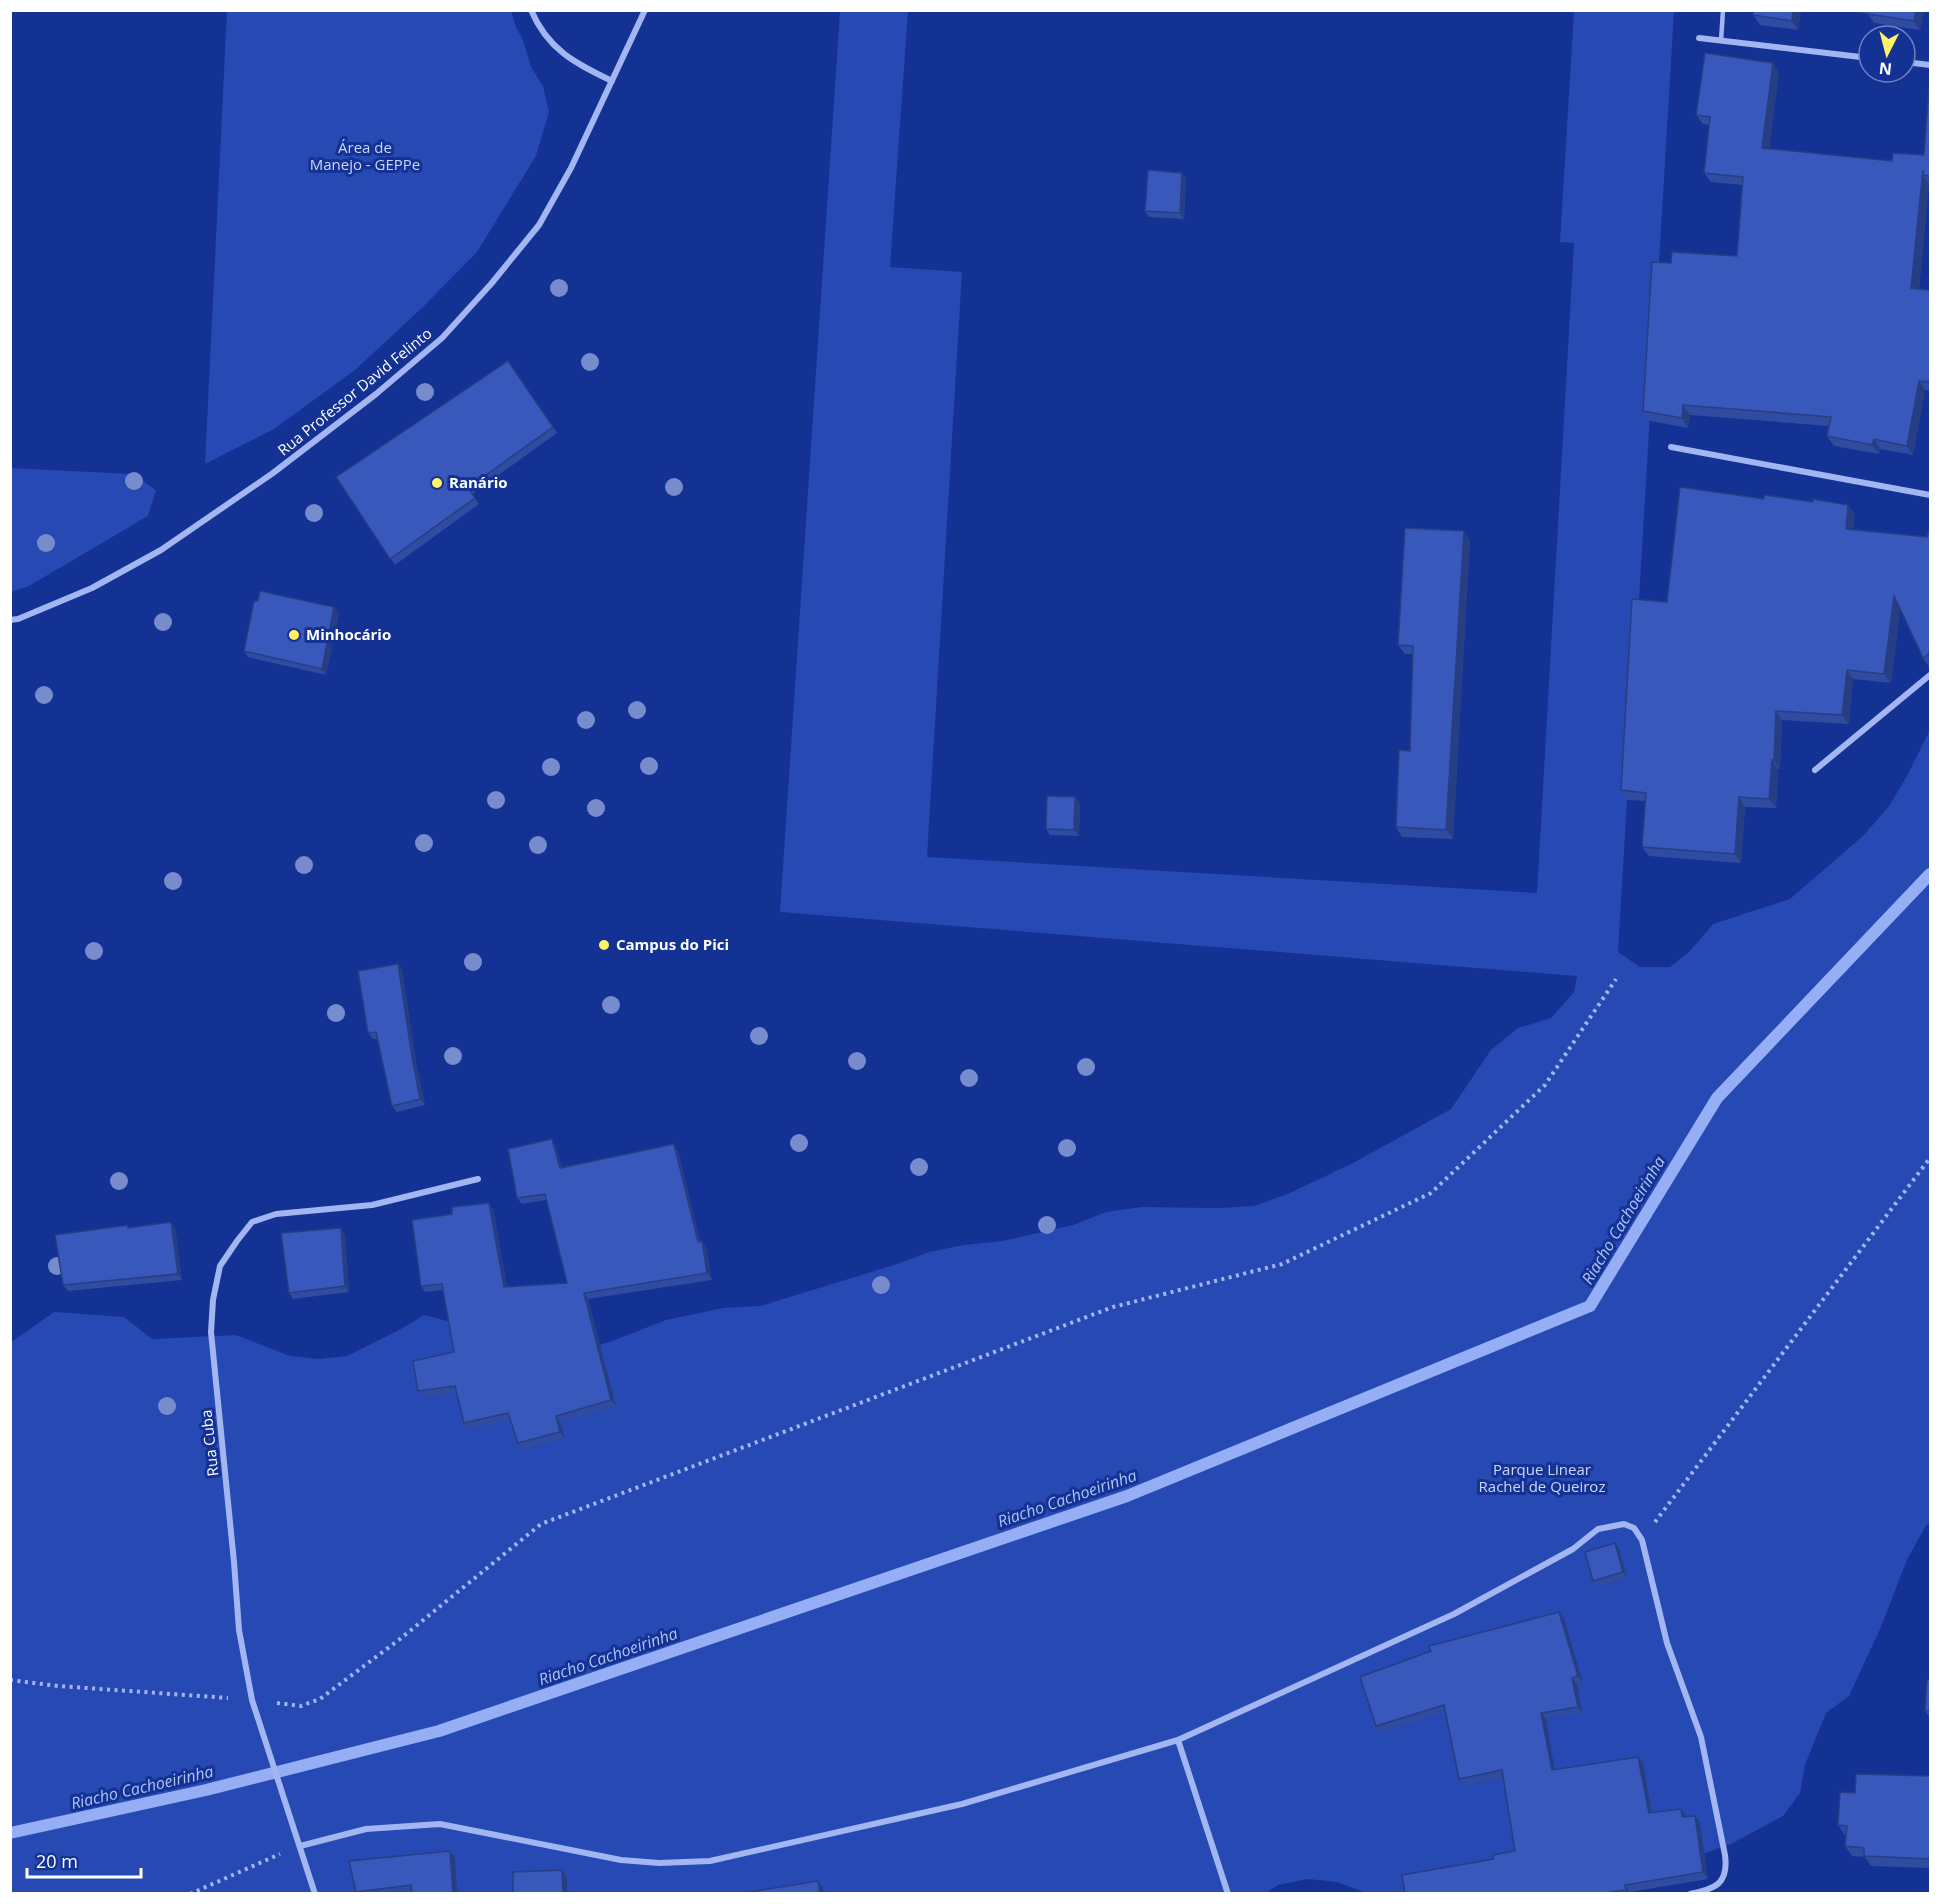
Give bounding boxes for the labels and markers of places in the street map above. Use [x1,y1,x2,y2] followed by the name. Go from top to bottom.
[449,472,508,492] place label: Ranário
[430,476,444,490] marker: Ranário
[306,624,391,644] place label: Minhocário
[287,628,301,642] marker: Minhocário
[616,934,729,954] place label: Campus do Pici
[597,938,611,952] marker: Campus do Pici

